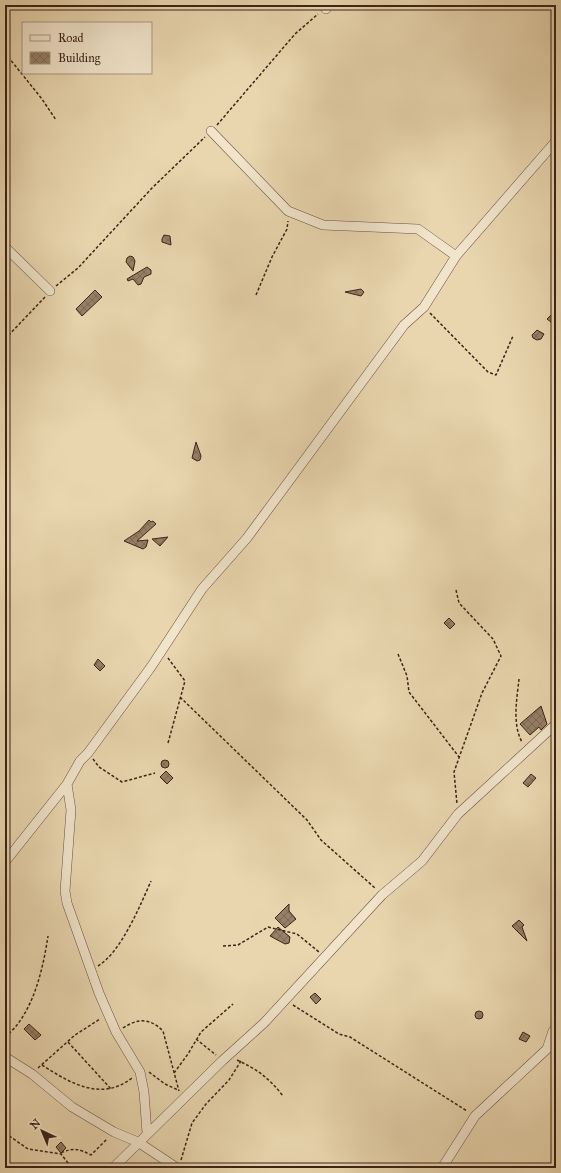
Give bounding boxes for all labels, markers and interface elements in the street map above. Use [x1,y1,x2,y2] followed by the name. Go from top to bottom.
[22,22,152,74] legend
[58,31,84,45] text: Road
[58,51,101,66] text: Building
[22,1111,62,1151] north arrow
[28,1116,44,1132] text: N

